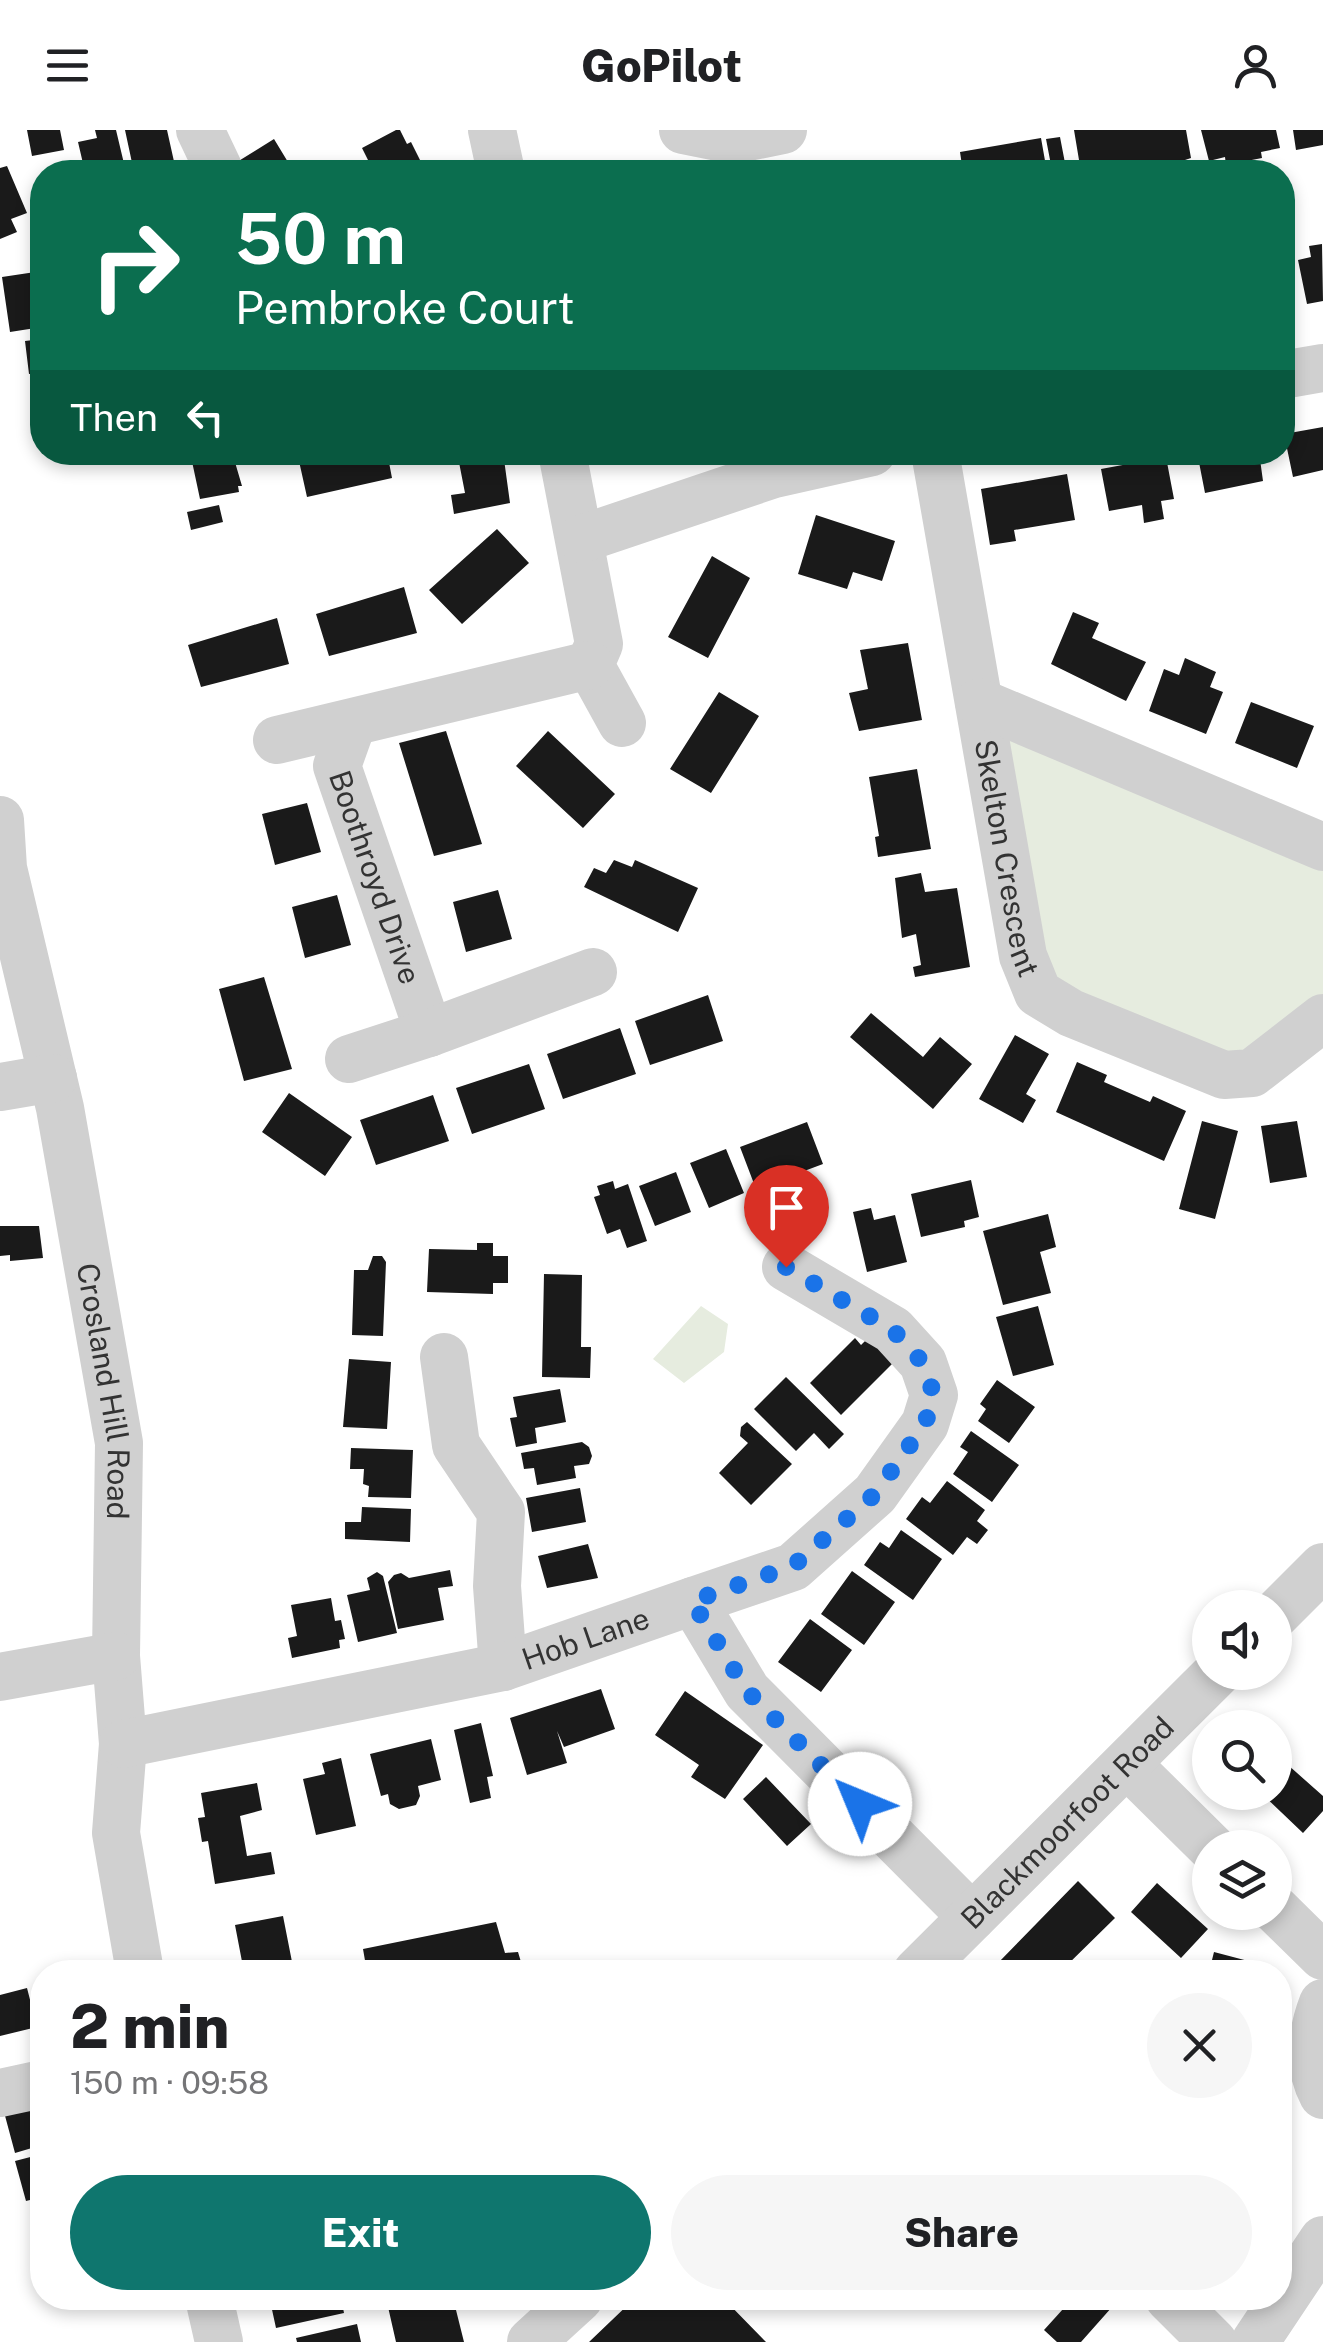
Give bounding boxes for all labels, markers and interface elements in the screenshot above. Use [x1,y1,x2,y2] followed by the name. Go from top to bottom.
[40,38,95,93] icon: menu
[1228,38,1283,93] icon: person
[581,39,742,92] text: GoPilot
[235,197,406,280] text: 50 m
[70,200,200,330] icon: right
[235,281,575,334] text: Pembroke Court
[178,390,233,445] icon: left
[70,395,158,440] text: Then
[968,737,1047,982] street label: Skelton Crescent
[322,765,429,989] street label: Boothroyd Drive
[744,1165,829,1268] pin
[759,1180,814,1235] icon: arrive
[70,1260,137,1520] street label: Crosland Hill Road
[1192,1590,1292,1930] map controls
[1192,1590,1292,1690] button: sound
[517,1600,654,1677] street label: Hob Lane
[953,1709,1181,1936] street label: Blackmoorfoot Road
[1192,1710,1292,1810] button: search
[808,1752,912,1856] position arrow
[1192,1830,1292,1930] button: layers
[70,1991,229,2062] text: 2 min
[1147,1993,1252,2098] button: close
[70,2064,269,2101] text: 150 m · 09:58
[70,2175,651,2290] button: Exit
[671,2175,1252,2290] button: Share

